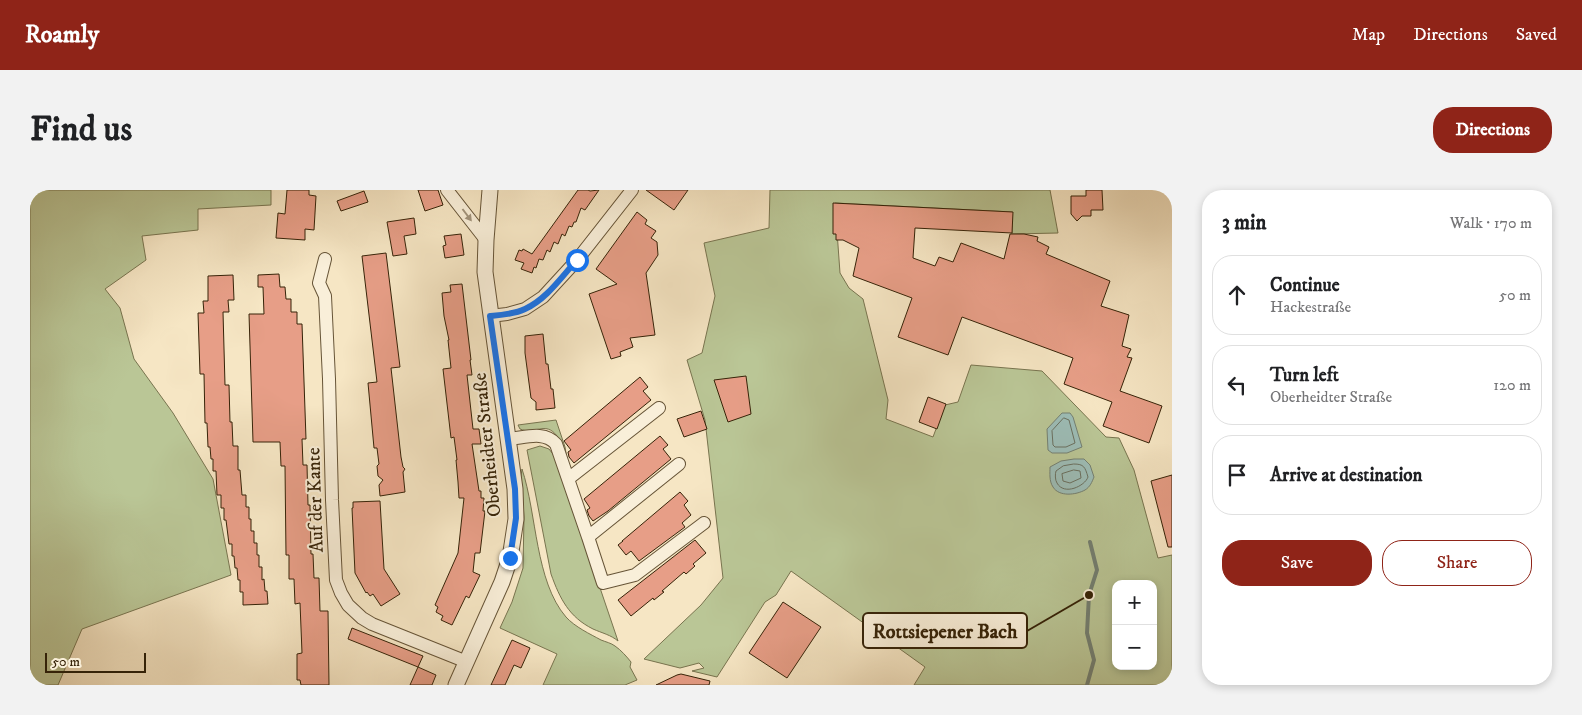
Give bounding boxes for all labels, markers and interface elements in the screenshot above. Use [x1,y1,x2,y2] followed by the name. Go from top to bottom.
[25,20,99,50] text: Roamly
[1352,24,1385,46] text: Map
[1413,24,1488,46] text: Directions
[1516,24,1557,46] text: Saved
[1433,107,1552,153] button: Directions
[30,108,132,152] text: Find us
[461,208,472,221] one-way arrow
[1222,210,1267,236] text: 3 min
[1450,213,1532,233] text: Walk · 170 m
[566,249,589,272] route start
[1270,274,1340,297] text: Continue
[1223,281,1251,309] icon: ahead
[1499,285,1531,305] text: 50 m
[1270,297,1351,317] text: Hackestraße
[1270,364,1339,387] text: Turn left
[468,371,507,518] street label: Oberheidter Straße
[1223,371,1251,399] icon: left
[1493,375,1531,395] text: 120 m
[1270,387,1392,407] text: Oberheidter Straße
[302,447,329,553] street label: Auf der Kante
[1223,461,1251,489] icon: arrive
[1270,464,1422,487] text: Arrive at destination
[1222,540,1372,586] button: Save
[1382,540,1532,586] button: Share
[499,547,522,570] route end
[1112,580,1157,670] map controls
[1112,580,1157,625] button: +
[863,613,1027,648] callout: Rottsiepener Bach
[873,620,1018,645] text: Rottsiepener Bach
[1112,625,1157,670] button: −
[45,650,146,673] scale bar
[52,653,80,671] text: 50 m

